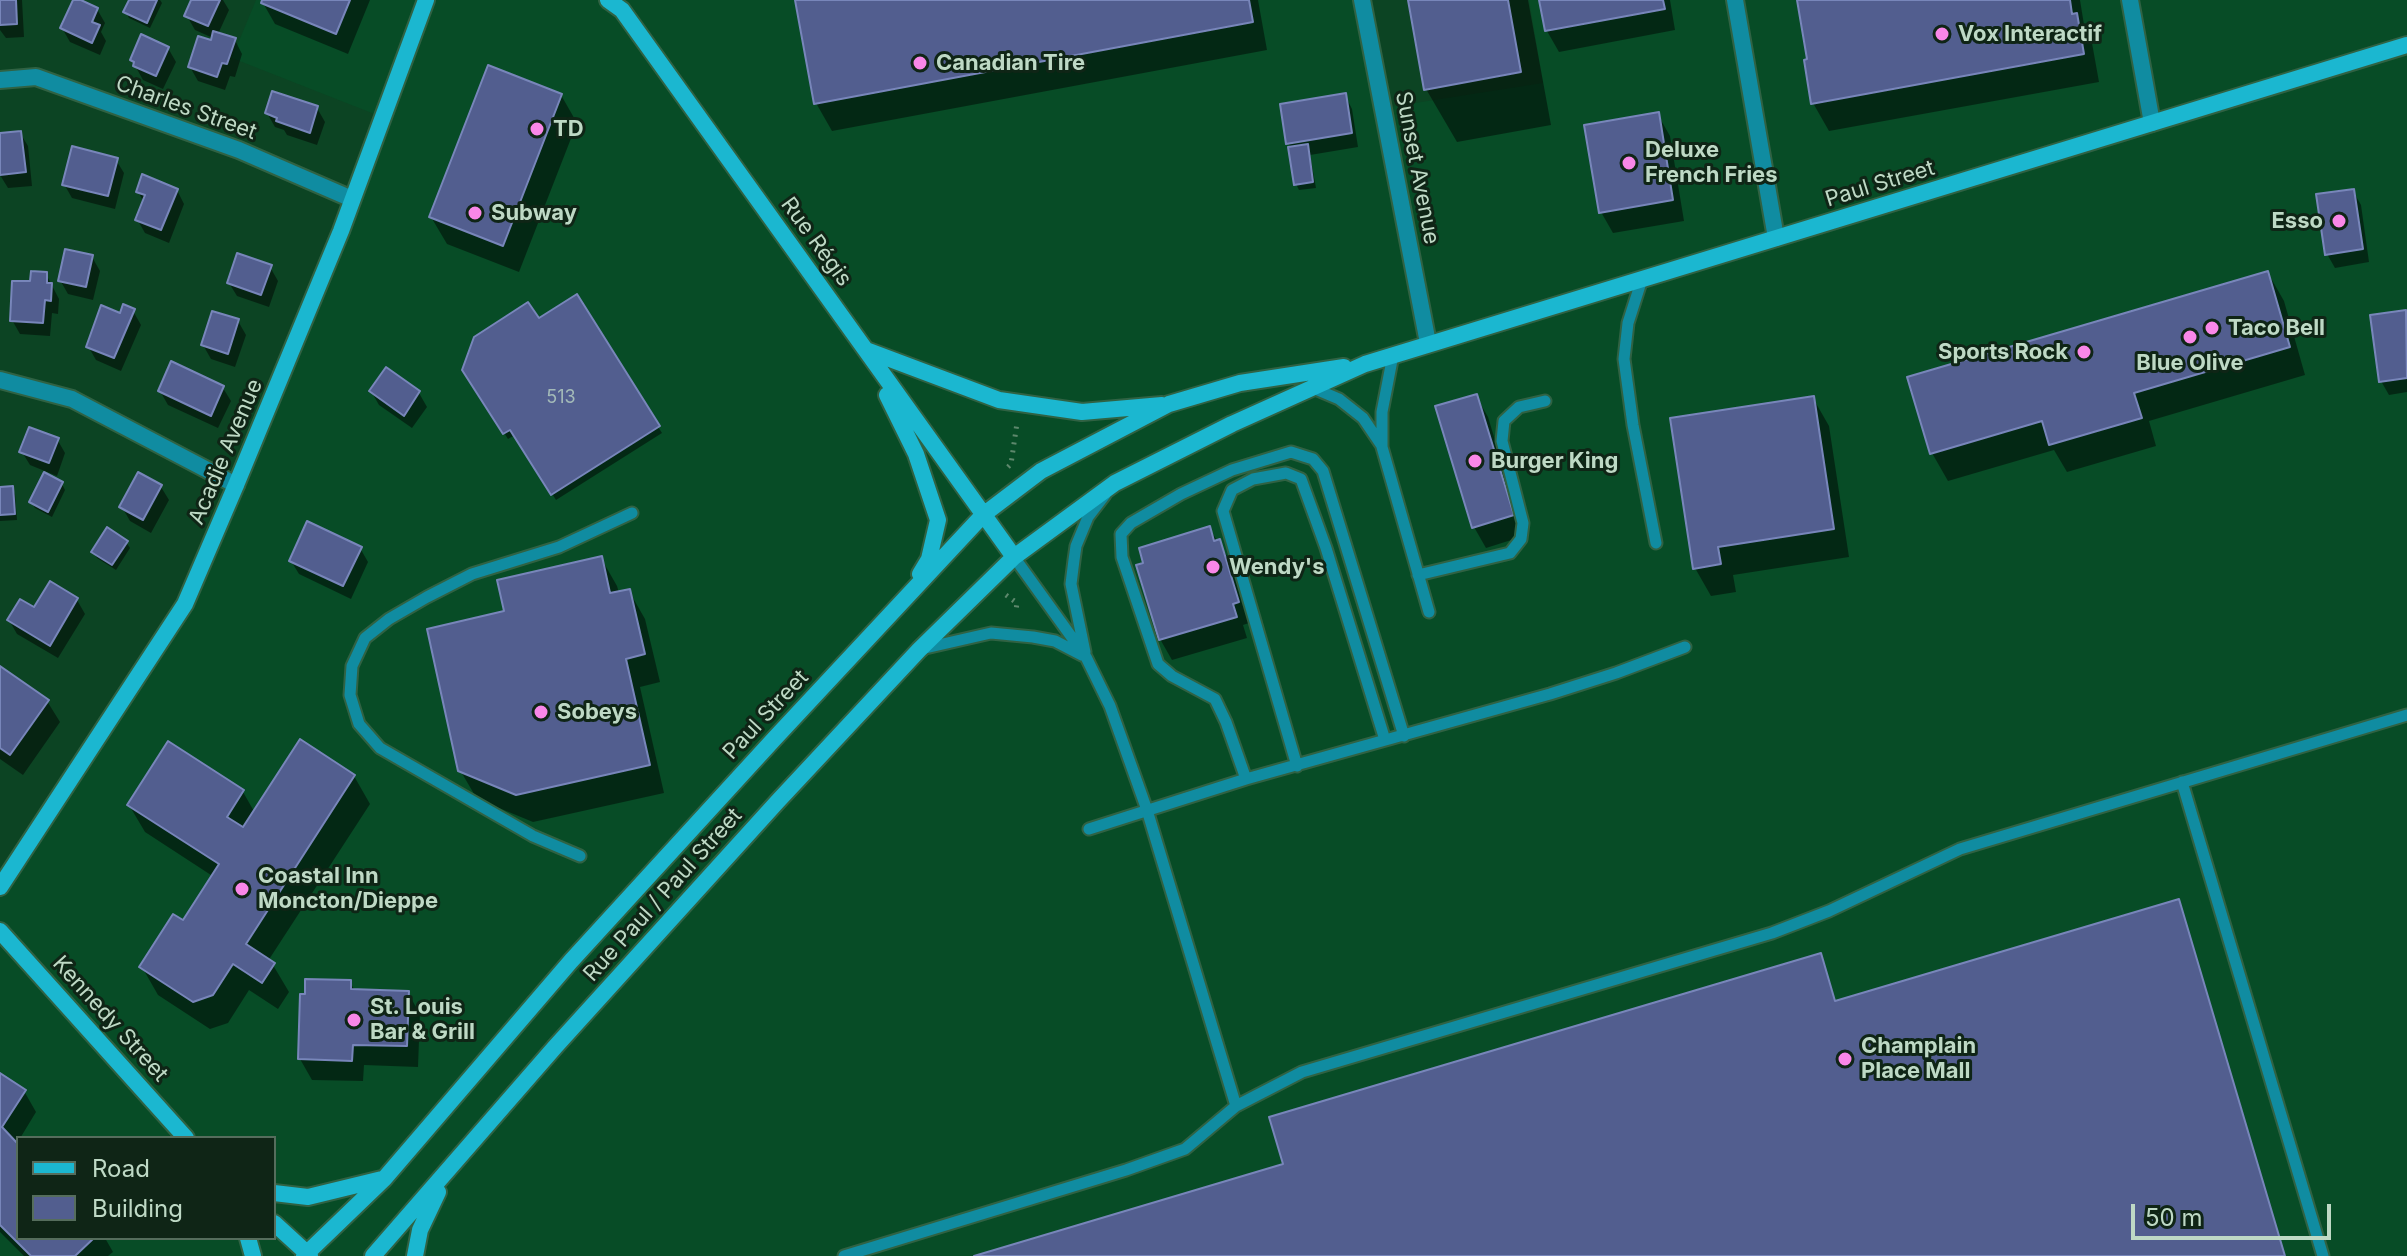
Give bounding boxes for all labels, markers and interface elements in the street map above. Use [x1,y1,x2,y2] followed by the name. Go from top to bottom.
[1958,21,2102,47] place label: Vox Interactif
[1933,25,1951,43] marker: Vox Interactif
[936,50,1085,76] place label: Canadian Tire
[911,54,929,72] marker: Canadian Tire
[112,70,260,146] street label: Charles Street
[1389,89,1445,247] street label: Sunset Avenue
[553,116,584,142] place label: TD
[528,120,546,138] marker: TD
[1645,137,1778,188] place label: Deluxe French Fries
[1620,154,1638,172] marker: Deluxe French Fries
[1822,155,1938,213] street label: Paul Street
[775,192,857,292] street label: Rue Régis
[491,200,577,226] place label: Subway
[466,204,484,222] marker: Subway
[2272,208,2323,234] place label: Esso
[2330,212,2348,230] marker: Esso
[2228,315,2325,341] place label: Taco Bell
[2203,319,2221,337] marker: Taco Bell
[2181,328,2199,346] marker: Blue Olive
[1938,339,2068,365] place label: Sports Rock
[2075,343,2093,361] marker: Sports Rock
[2136,350,2244,376] place label: Blue Olive
[183,375,269,529] street label: Acadie Avenue
[546,387,576,409] house number: 513
[1491,448,1618,474] place label: Burger King
[1466,452,1484,470] marker: Burger King
[1229,554,1324,580] place label: Wendy's
[1204,558,1222,576] marker: Wendy's
[718,665,814,765] street label: Paul Street
[557,699,637,725] place label: Sobeys
[532,703,550,721] marker: Sobeys
[578,803,748,987] street label: Rue Paul / Paul Street
[258,863,438,914] place label: Coastal Inn Moncton/Dieppe
[233,880,251,898] marker: Coastal Inn Moncton/Dieppe
[47,951,173,1087] street label: Kennedy Street
[370,994,475,1046] place label: St. Louis Bar & Grill
[345,1011,363,1029] marker: St. Louis Bar & Grill
[1861,1033,1976,1084] place label: Champlain Place Mall
[1836,1050,1854,1068] marker: Champlain Place Mall
[16,1136,276,1240] legend
[92,1154,150,1183] text: Road
[2135,1188,2335,1238] scale bar
[92,1194,183,1223] text: Building
[2145,1203,2203,1232] text: 50 m

